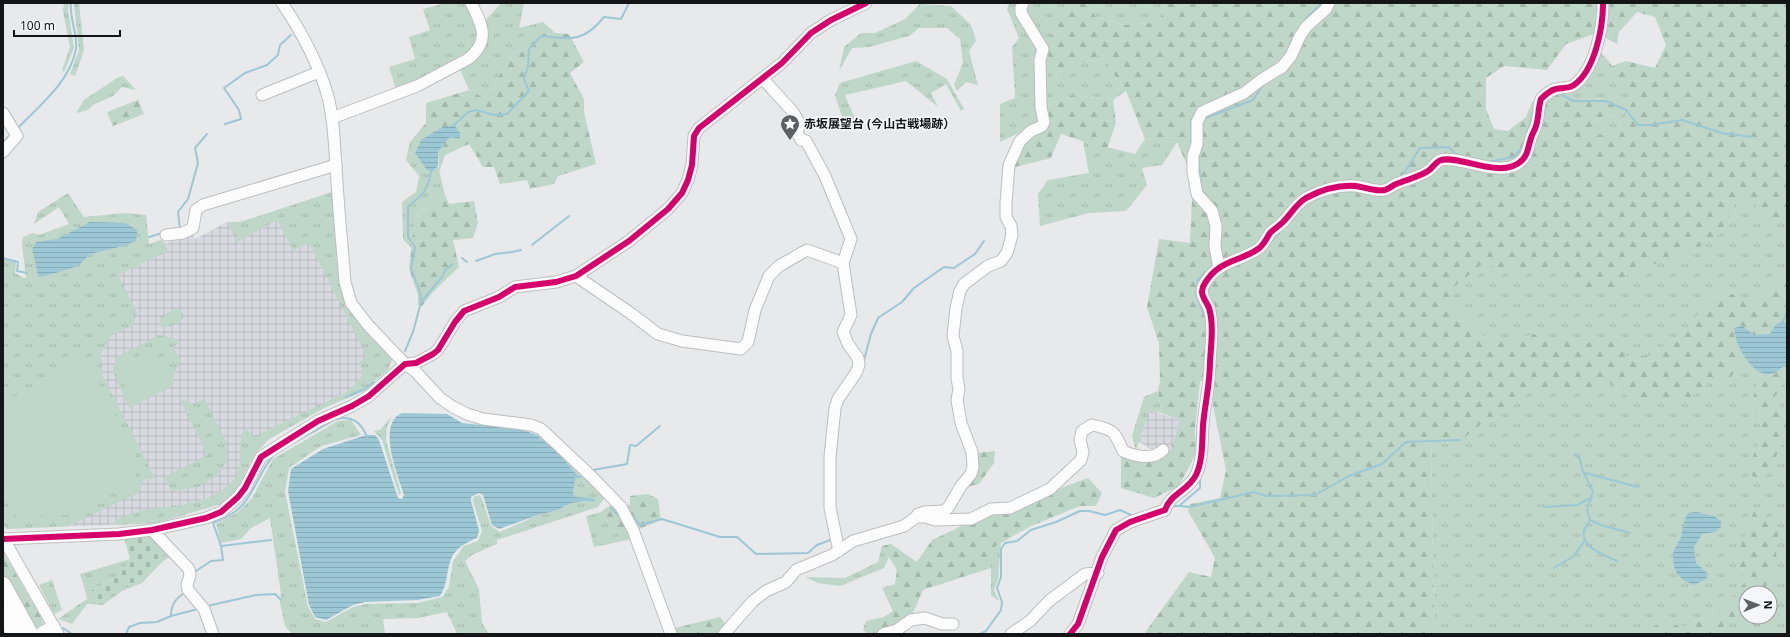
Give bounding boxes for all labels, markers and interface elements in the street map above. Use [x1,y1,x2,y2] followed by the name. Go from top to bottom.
[14,12,120,38] scale bar
[20,17,55,34] text: 100 m
[779,113,801,141] place icon: 赤坂展望台 (今山古戦場跡）
[804,115,955,132] place label: 赤坂展望台 (今山古戦場跡）
[1738,585,1778,625] north arrow
[1761,600,1776,609] text: N

